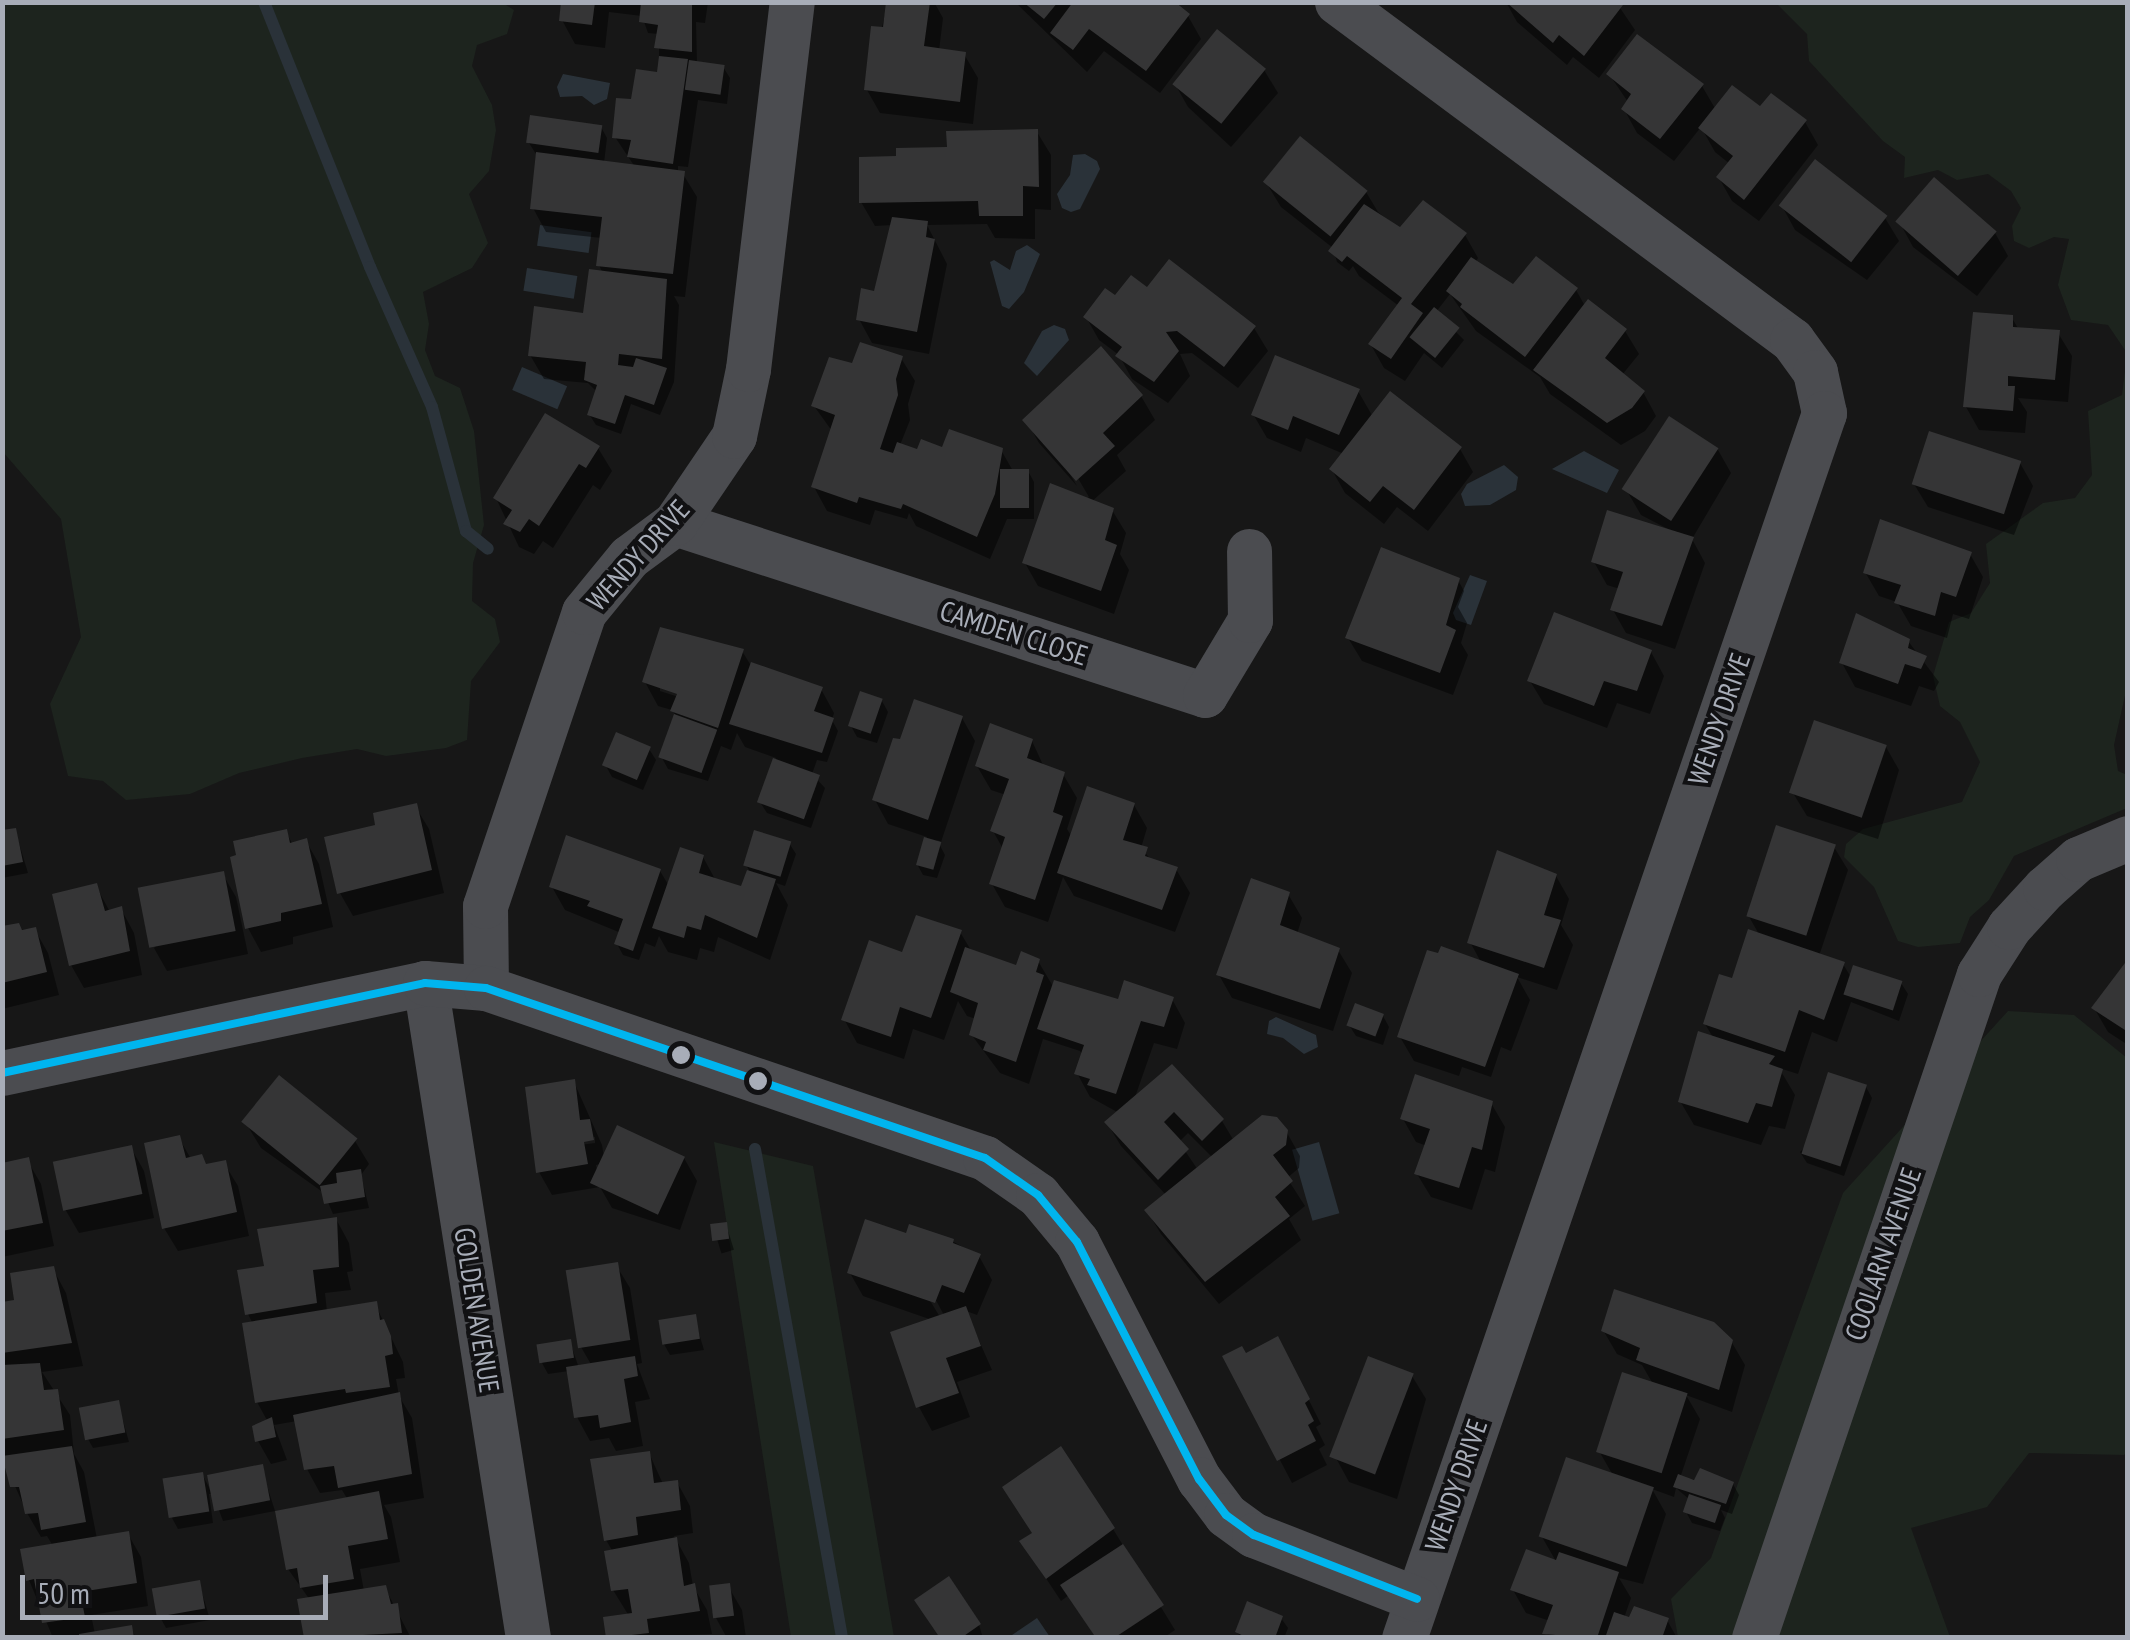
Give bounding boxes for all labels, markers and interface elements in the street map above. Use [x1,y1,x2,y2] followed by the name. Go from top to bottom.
[579,492,697,618] street label: WENDY DRIVE
[936,593,1092,673] street label: CAMDEN CLOSE
[1681,648,1757,790] street label: WENDY DRIVE
[671,1045,691,1065] unlabelled marker
[748,1071,768,1091] unlabelled marker
[1838,1163,1928,1345] street label: COOLARN AVENUE
[447,1225,507,1395] street label: GOLDEN AVENUE
[1418,1414,1494,1556] street label: WENDY DRIVE
[25,1555,332,1617] scale bar
[37,1573,90,1612] text: 50 m

